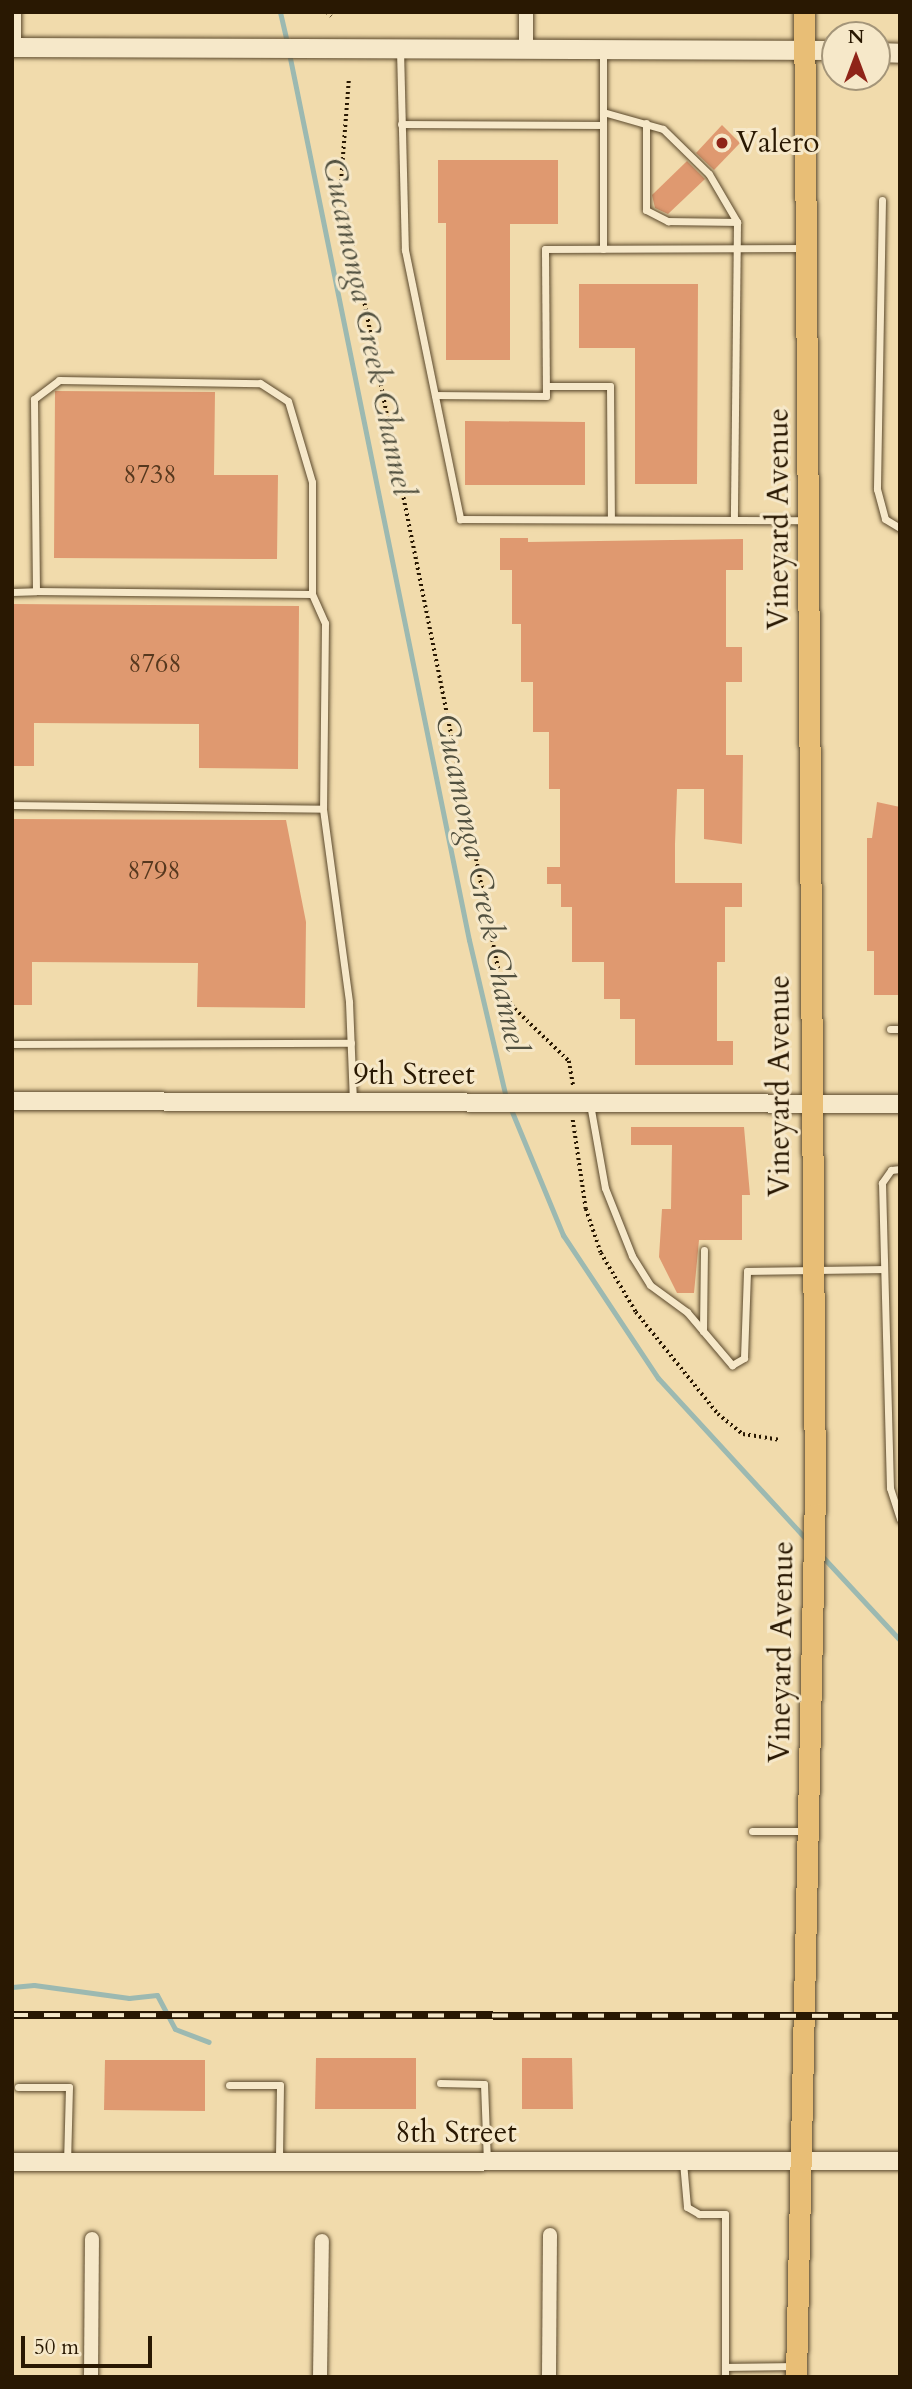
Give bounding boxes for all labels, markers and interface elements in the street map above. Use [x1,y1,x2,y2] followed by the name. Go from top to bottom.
[821,21,891,91] north arrow
[848,24,864,50] text: N
[736,125,819,161] place label: Valero
[714,135,730,151] marker: Valero
[313,154,423,500] water label: Cucamonga Creek Channel
[761,408,797,630] street label: Vineyard Avenue
[123,459,177,491] house number: 8738
[128,648,182,680] house number: 8768
[426,710,536,1056] water label: Cucamonga Creek Channel
[127,855,181,887] house number: 8798
[762,975,798,1197] street label: Vineyard Avenue
[353,1057,475,1093] street label: 9th Street
[762,1541,802,1763] street label: Vineyard Avenue
[395,2115,517,2151] street label: 8th Street
[24,2322,156,2366] scale bar
[34,2333,79,2362] text: 50 m

